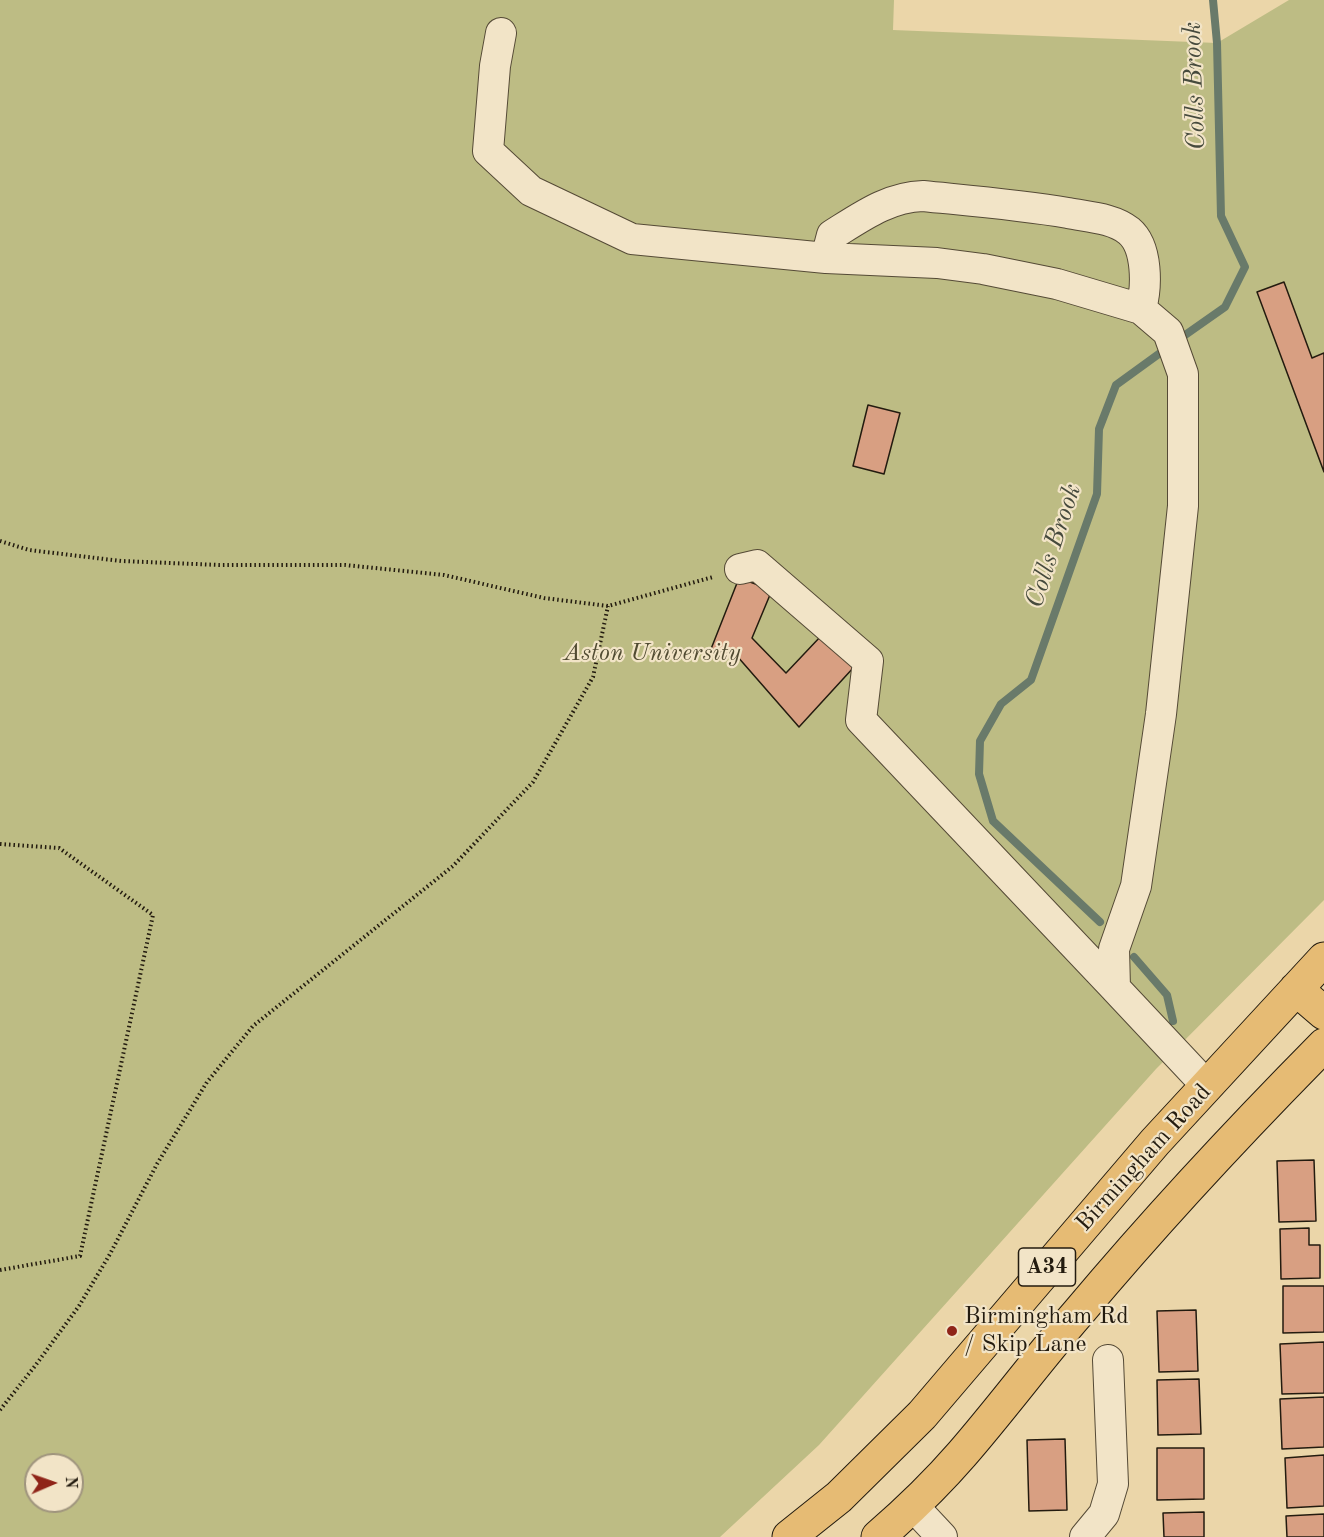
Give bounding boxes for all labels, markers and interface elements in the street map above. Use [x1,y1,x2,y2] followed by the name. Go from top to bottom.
[1177,21,1213,151] water label: Colls Brook
[1019,480,1089,612] water label: Colls Brook
[564,640,740,668] park label: Aston University
[1070,1078,1218,1238] street label: Birmingham Road
[1018,1248,1076,1286] road number: A34
[964,1303,1129,1359] place label: Birmingham Rd / Skip Lane
[945,1324,959,1338] marker: Birmingham Rd / Skip Lane
[24,1453,84,1513] north arrow
[62,1476,78,1489] text: N

